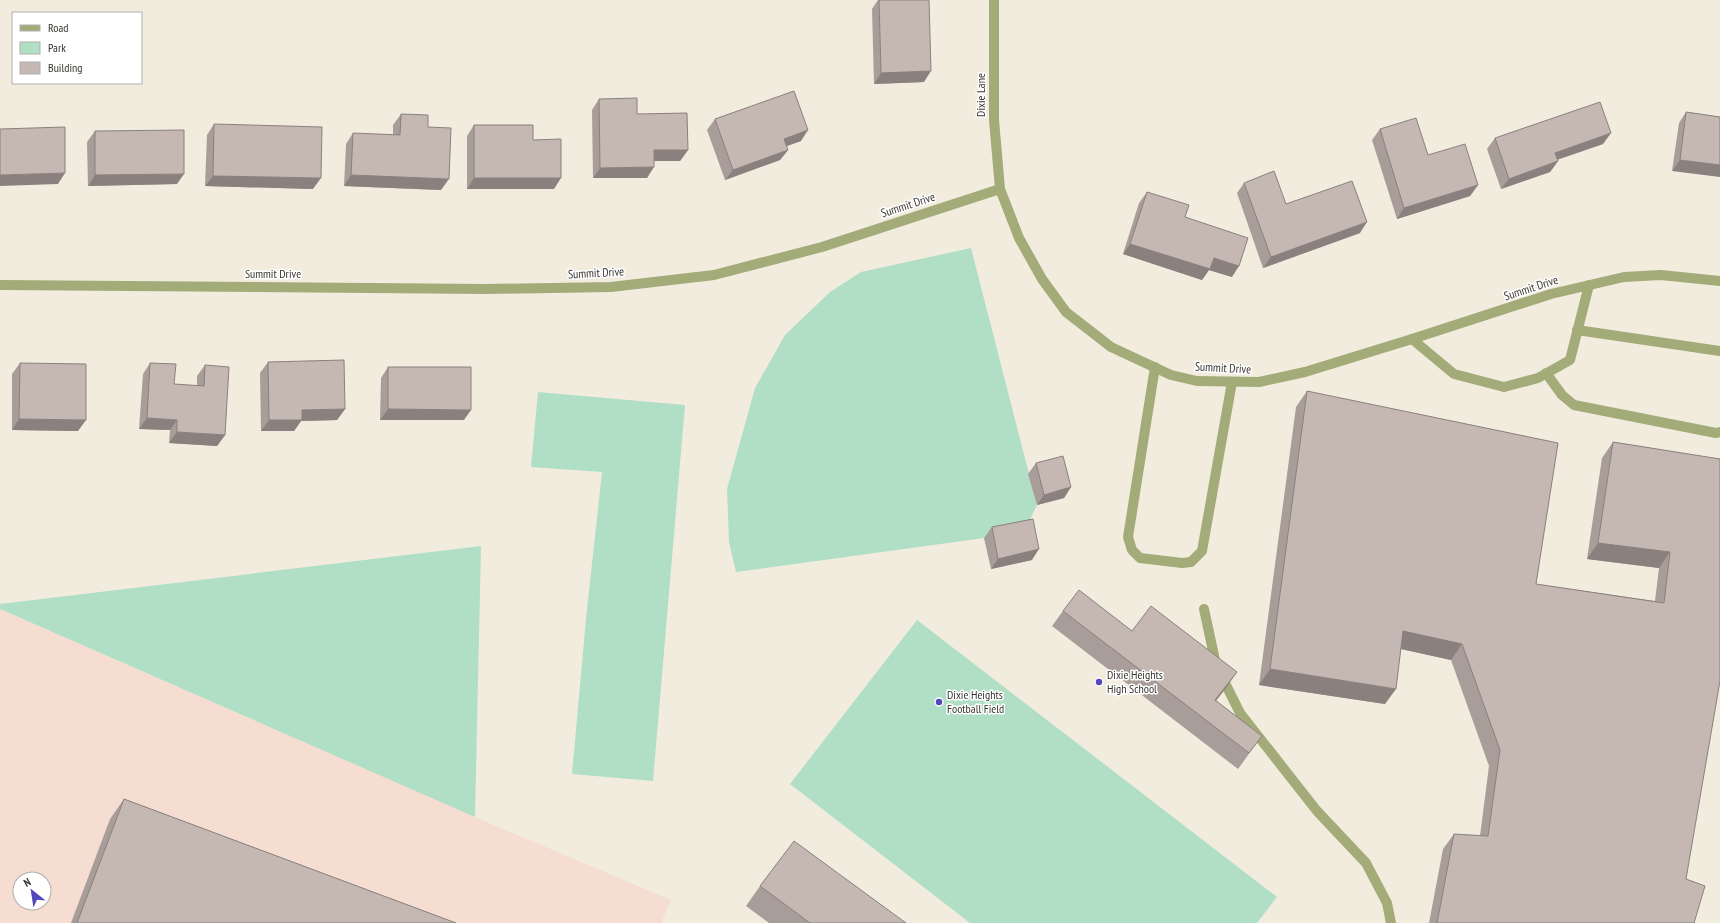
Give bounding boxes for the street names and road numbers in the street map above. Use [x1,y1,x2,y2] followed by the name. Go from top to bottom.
[973,73,988,117] street label: Dixie Lane
[879,189,937,220] street label: Summit Drive
[568,264,624,281] street label: Summit Drive
[245,266,301,281] street label: Summit Drive
[1502,272,1560,303] street label: Summit Drive
[1195,359,1252,376] street label: Summit Drive

